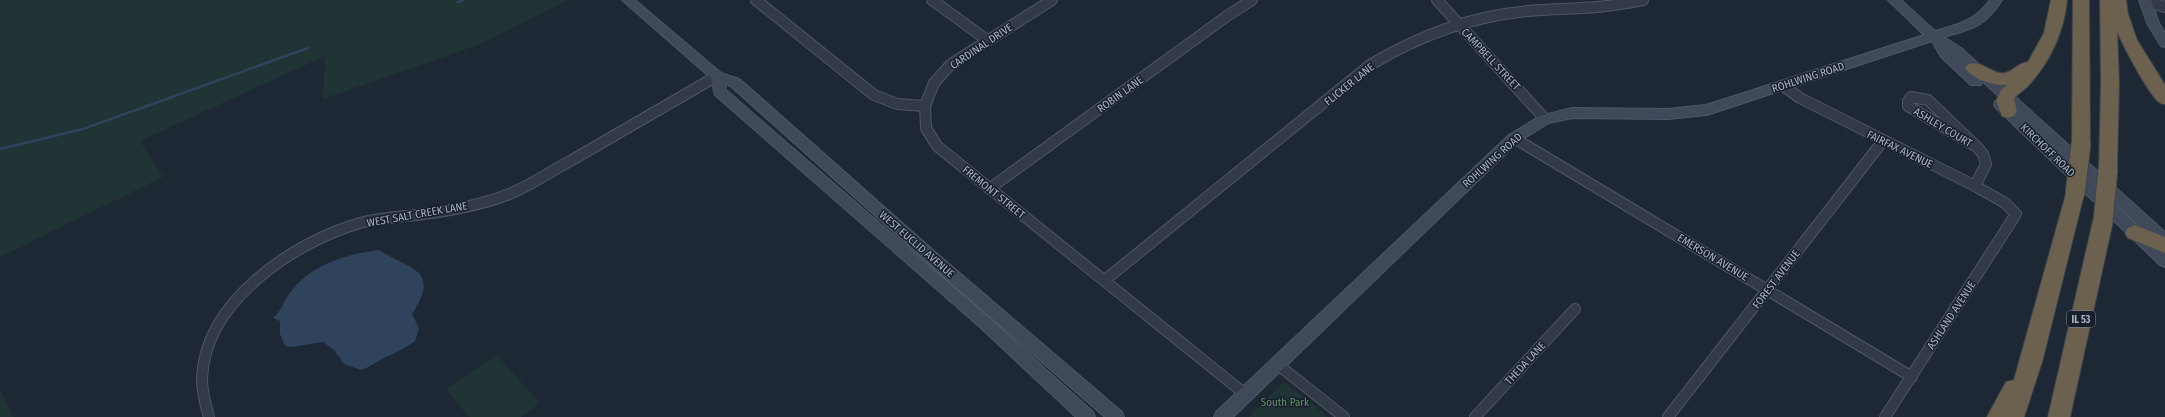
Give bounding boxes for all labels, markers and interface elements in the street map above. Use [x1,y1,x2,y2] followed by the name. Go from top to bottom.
[948,21,1015,72] street label: CARDINAL DRIVE
[1459,26,1523,94] street label: CAMPBELL STREET
[1322,60,1377,108] street label: FLICKER LANE
[1770,60,1846,95] street label: ROHLWING ROAD
[1095,73,1146,115] street label: ROBIN LANE
[1911,105,1975,150] street label: ASHLEY COURT
[2018,121,2078,180] street label: KIRCHOFF ROAD
[1865,128,1935,171] street label: FAIRFAX AVENUE
[1460,130,1525,190] street label: ROHLWING ROAD
[960,163,1028,222] street label: FREMONT STREET
[366,199,468,230] street label: WEST SALT CREEK LANE
[877,208,957,280] street label: WEST EUCLID AVENUE
[1675,231,1751,284] street label: EMERSON AVENUE
[1750,247,1803,311] street label: FOREST AVENUE
[1924,279,1978,352] street label: ASHLAND AVENUE
[2067,311,2095,327] road number: IL 53
[1502,339,1549,388] street label: THEDA LANE
[1261,396,1310,409] park label: South Park

